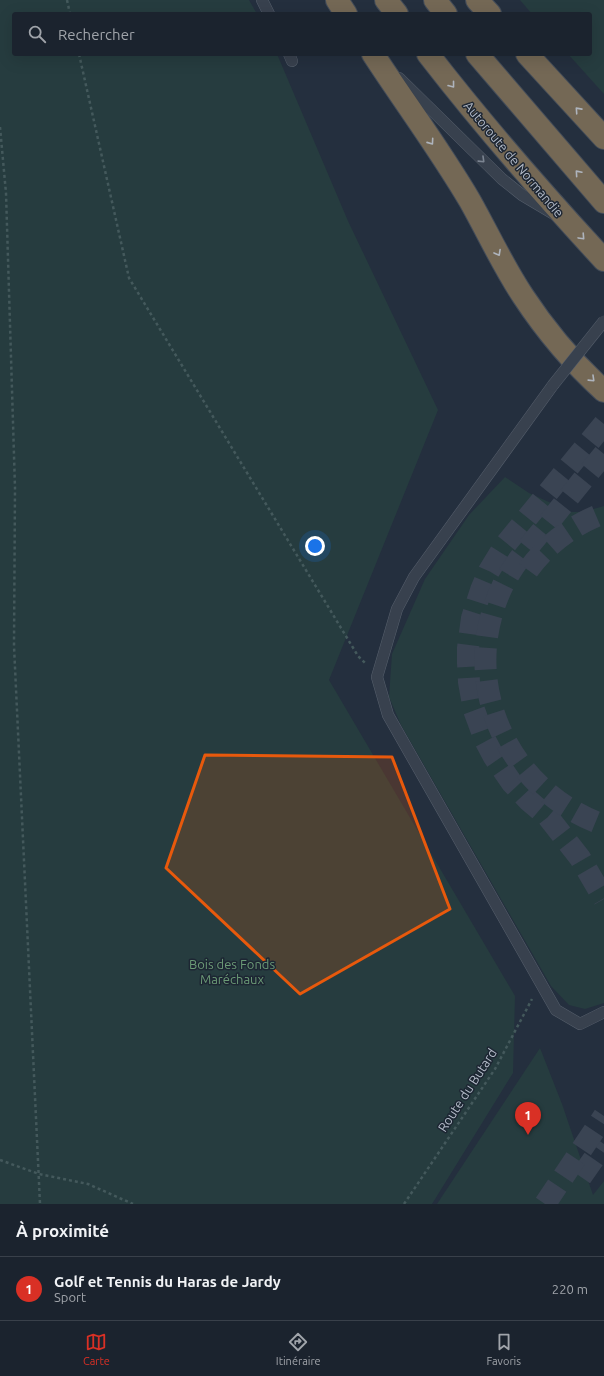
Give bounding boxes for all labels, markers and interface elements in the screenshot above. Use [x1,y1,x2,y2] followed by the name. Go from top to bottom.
[12,12,592,56] search box
[26,23,48,45] icon: search
[58,26,135,43] text: Rechercher
[447,80,454,87] one-way arrow
[462,98,566,220] street label: Autoroute de Normandie
[575,107,582,114] one-way arrow
[426,137,433,144] one-way arrow
[477,155,485,163] one-way arrow
[576,170,583,177] one-way arrow
[577,232,584,239] one-way arrow
[493,249,501,256] one-way arrow
[587,375,595,382] one-way arrow
[305,536,325,556] your location
[189,957,275,986] park label: Bois des Fonds Maréchaux
[435,1046,499,1134] street label: Route du Butard
[515,1102,541,1135] pin: 1
[16,1221,109,1240] text: À proximité
[54,1273,281,1290] text: Golf et Tennis du Haras de Jardy
[25,1282,33,1296] text: 1
[552,1282,588,1296] text: 220 m
[54,1290,86,1304] text: Sport
[83,1331,110,1367] tab: Carte
[276,1331,321,1367] tab: Itinéraire
[487,1331,521,1367] tab: Favoris

